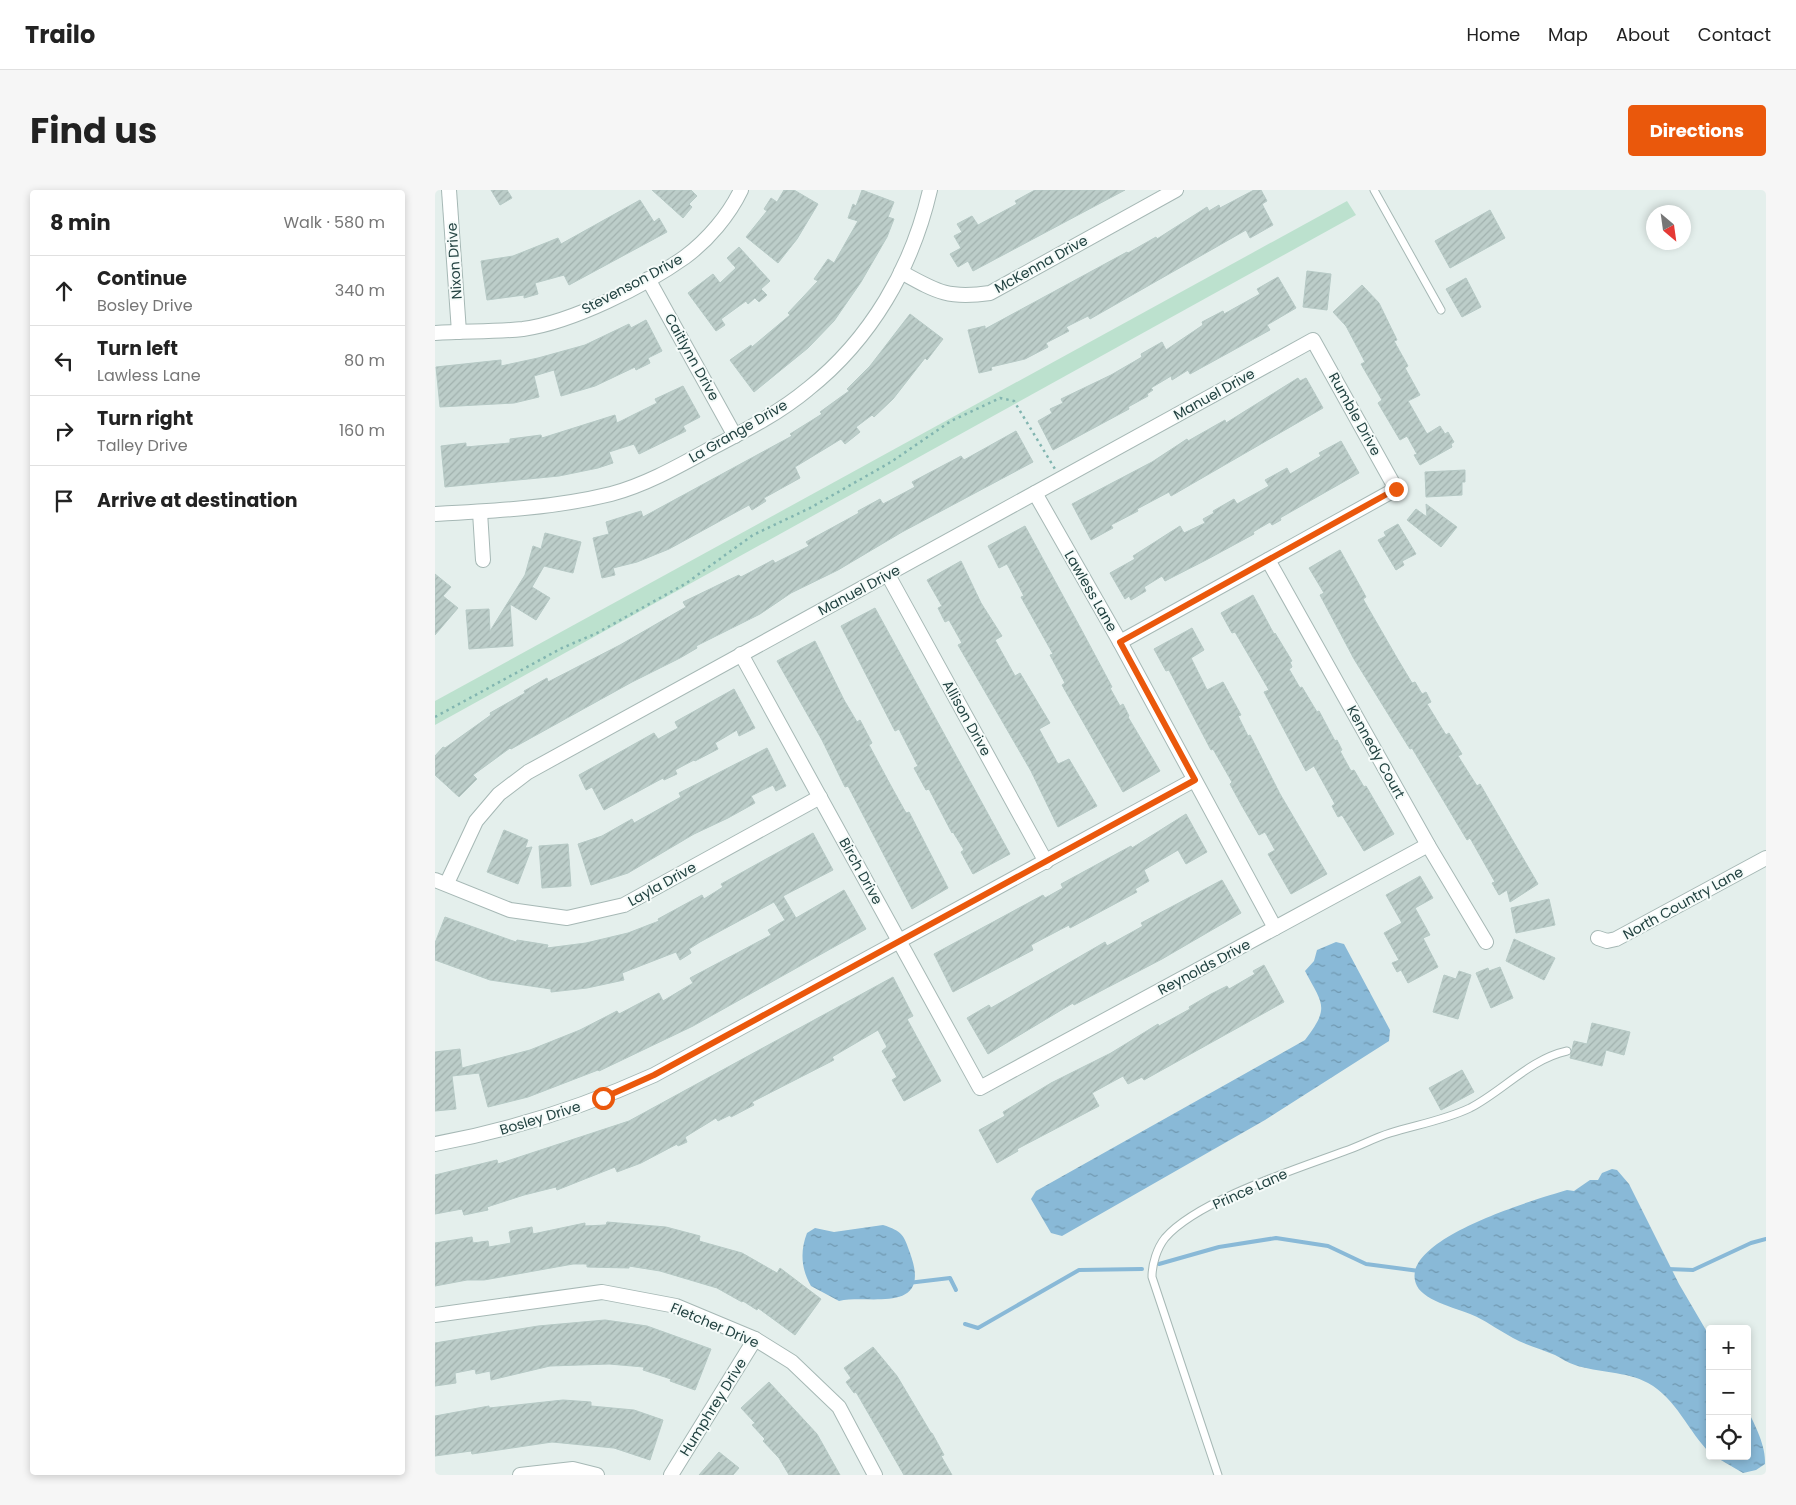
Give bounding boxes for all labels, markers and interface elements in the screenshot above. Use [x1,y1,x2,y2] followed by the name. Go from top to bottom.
[25,18,95,51] text: Trailo
[1466,22,1520,47] text: Home
[1548,22,1588,47] text: Map
[1616,22,1670,47] text: About
[1698,22,1771,47] text: Contact
[1628,105,1766,156] button: Directions
[30,106,157,155] text: Find us
[1646,205,1691,250] north arrow
[50,208,111,237] text: 8 min
[284,211,385,234] text: Walk · 580 m
[441,222,467,300] street label: Nixon Drive
[991,230,1092,298] street label: McKenna Drive
[578,249,686,319] street label: Stevenson Drive
[97,265,187,292] text: Continue
[50,277,78,305] icon: ahead
[335,279,385,302] text: 340 m
[97,294,193,317] text: Bosley Drive
[660,310,724,404] street label: Caitlynn Drive
[97,335,178,362] text: Turn left
[50,347,78,375] icon: left
[344,349,385,372] text: 80 m
[1170,363,1259,425] street label: Manuel Drive
[97,364,201,387] text: Lawless Lane
[1324,369,1386,459] street label: Rumble Drive
[685,394,791,467] street label: La Grange Drive
[97,405,193,432] text: Turn right
[50,417,78,445] icon: right
[339,419,385,442] text: 160 m
[97,434,188,457] text: Talley Drive
[1385,478,1408,501] route end
[50,487,78,515] icon: arrive
[97,487,298,514] text: Arrive at destination
[1060,547,1122,636] street label: Lawless Lane
[814,560,904,620] street label: Manuel Drive
[938,676,996,760] street label: Allison Drive
[1342,702,1410,802] street label: Kennedy Court
[834,834,888,908] street label: Birch Drive
[624,857,700,911] street label: Layla Drive
[1619,861,1747,944] street label: North Country Lane
[1154,934,1254,1000] street label: Reynolds Drive
[592,1087,615,1110] route start
[497,1096,583,1140] street label: Bosley Drive
[1209,1164,1291,1214] street label: Prince Lane
[668,1297,763,1353] street label: Fletcher Drive
[1706,1325,1751,1460] map controls
[1706,1325,1751,1370] button: +
[675,1354,751,1460] street label: Humphrey Drive
[1706,1370,1751,1415] button: −
[1706,1415,1751,1460] button: locate

